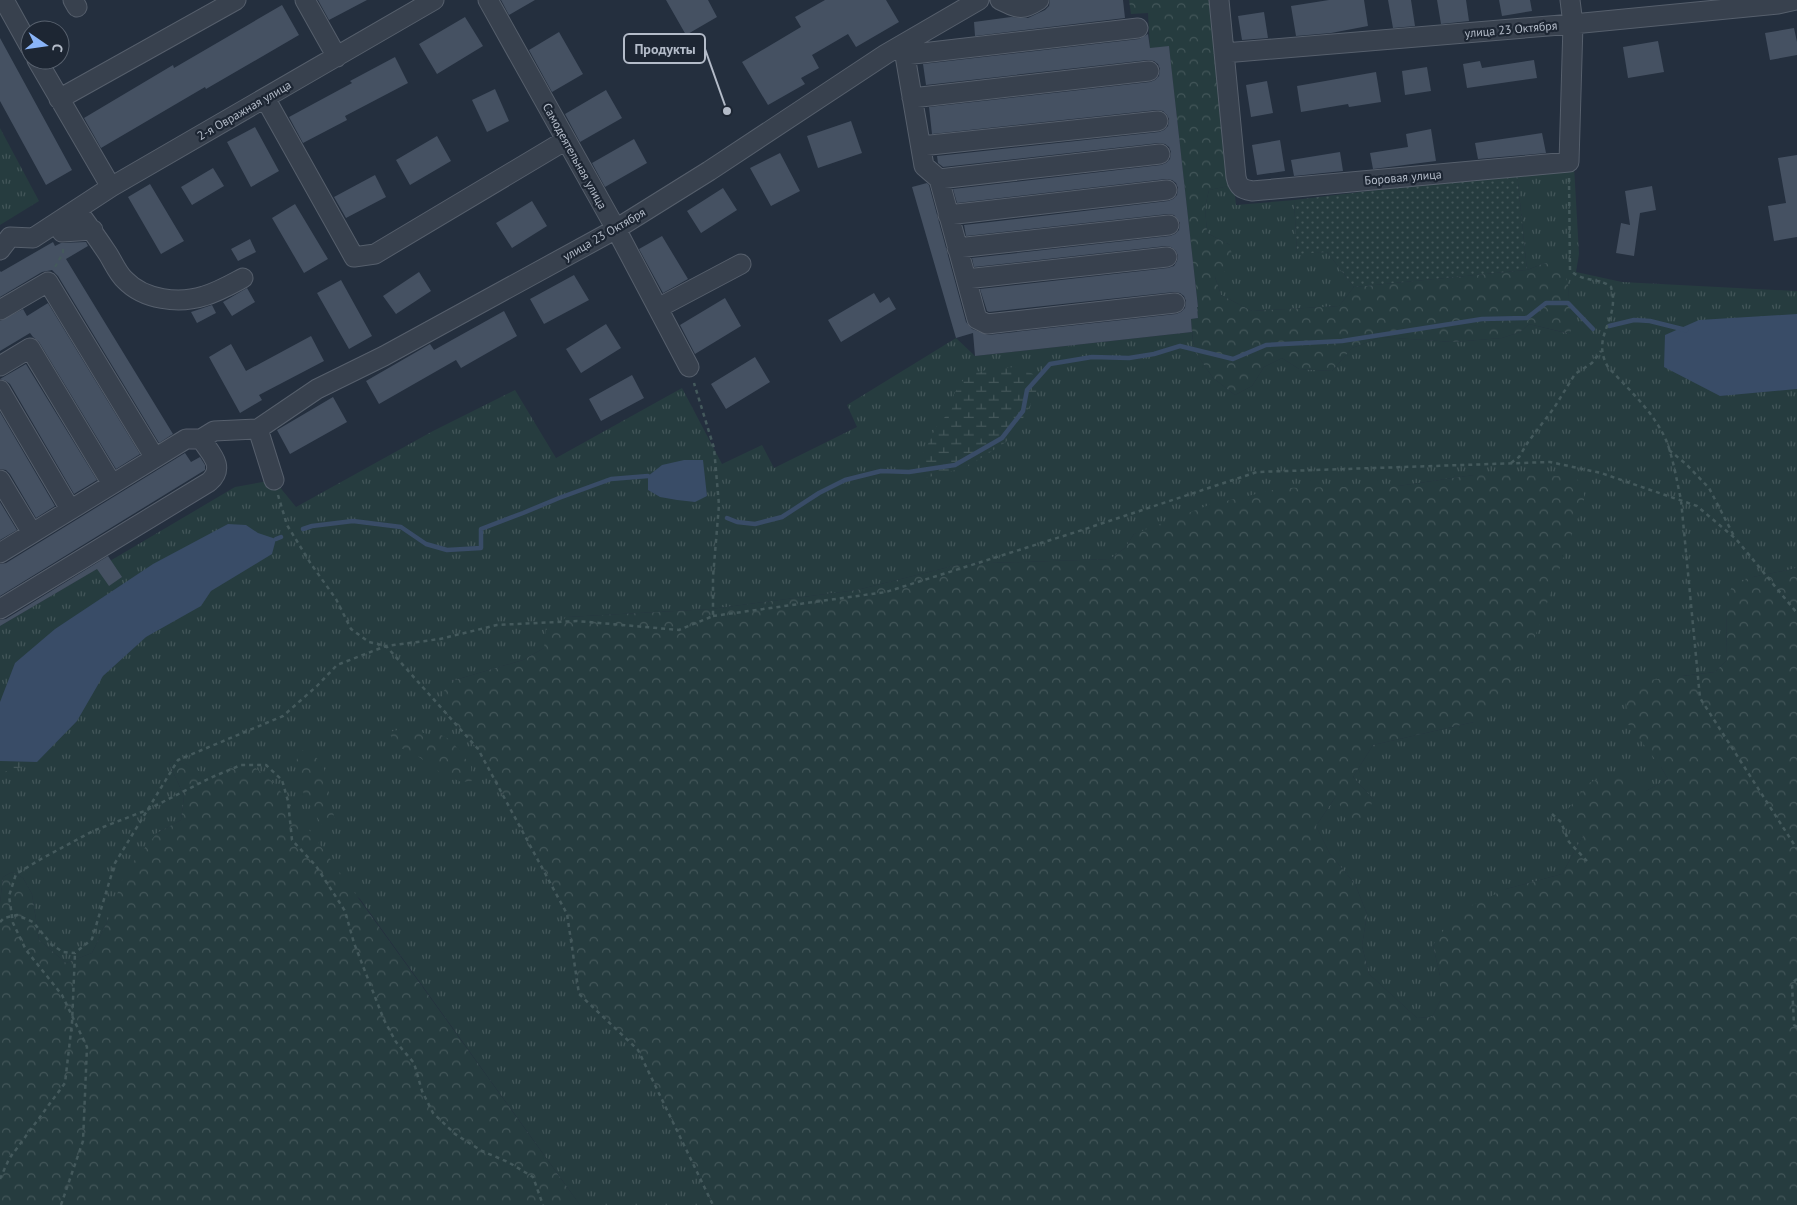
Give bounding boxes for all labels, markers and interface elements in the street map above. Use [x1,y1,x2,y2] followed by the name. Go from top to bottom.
[1464,17,1558,41] street label: улица 23 Октября
[20,20,70,70] north arrow
[624,34,705,63] callout: Продукты
[634,40,696,58] text: Продукты
[48,42,67,54] text: С
[194,77,294,143] street label: 2-я Овражная улица
[540,100,610,212] street label: Самодеятельная улица
[1364,166,1442,188] street label: Боровая улица
[560,204,648,264] street label: улица 23 Октября

